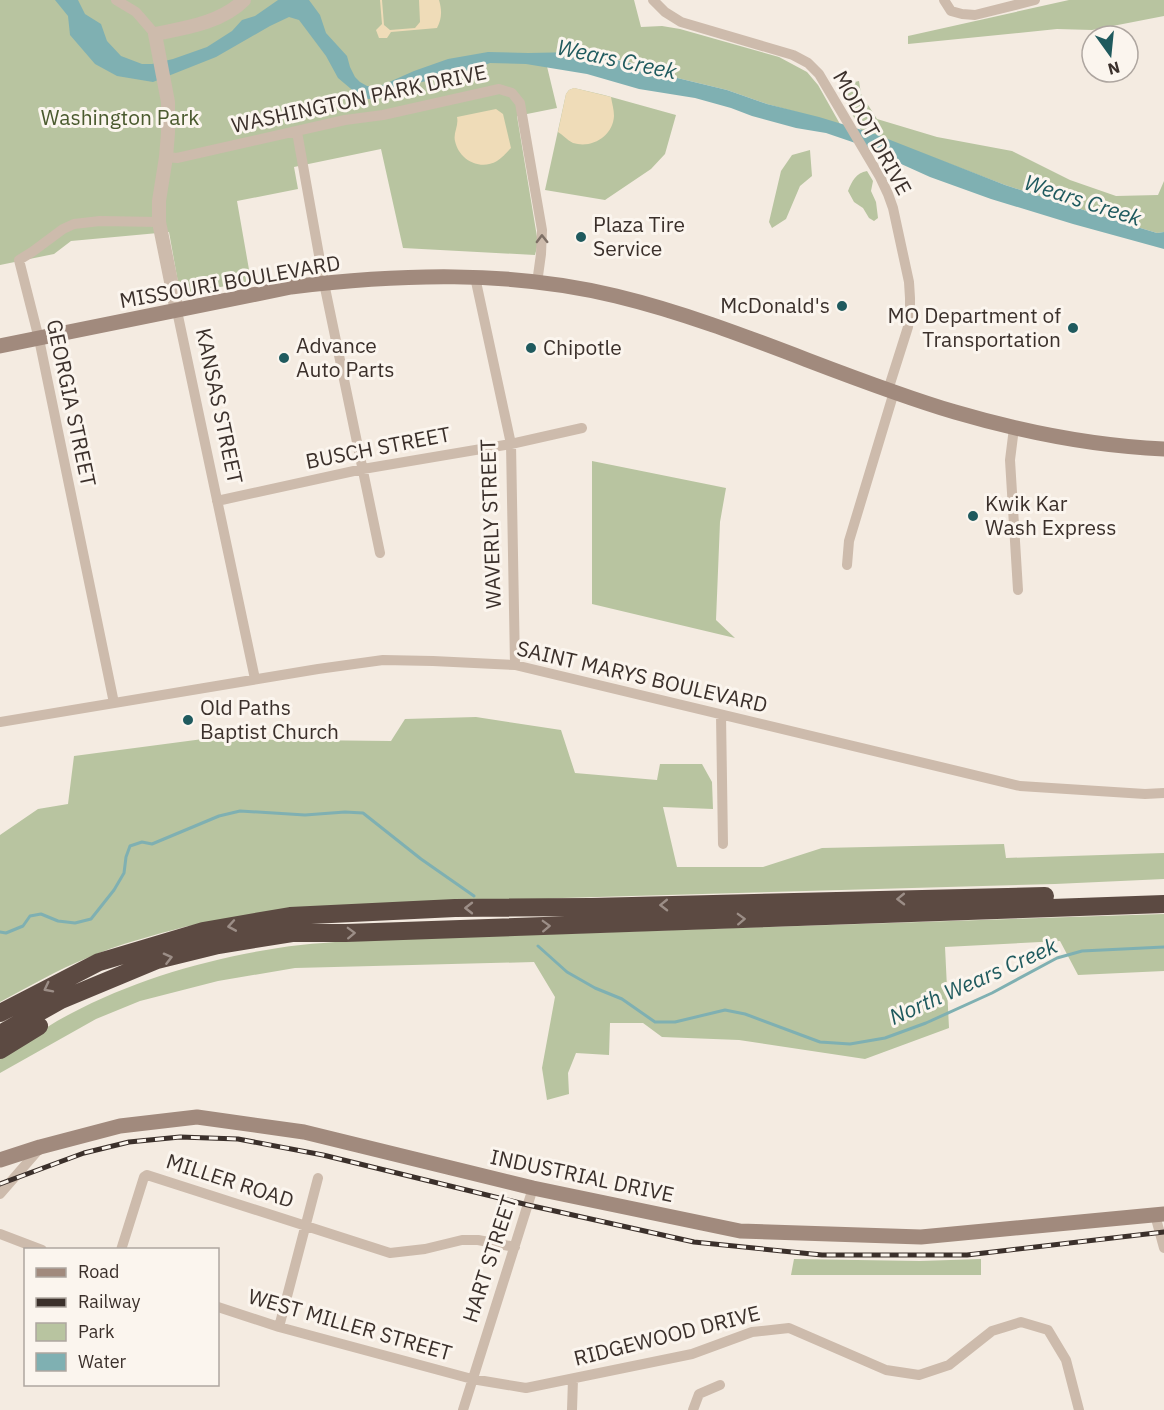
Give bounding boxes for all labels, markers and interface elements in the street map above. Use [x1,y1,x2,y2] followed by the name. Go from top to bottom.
[1080,24,1140,84] north arrow
[555,32,680,85] water label: Wears Creek
[229,57,489,139] street label: WASHINGTON PARK DRIVE
[1106,57,1122,80] text: N
[827,65,919,200] street label: MODOT DRIVE
[41,103,199,131] park label: Washington Park
[1021,167,1146,232] water label: Wears Creek
[593,210,685,262] place label: Plaza Tire Service
[574,230,588,244] marker: Plaza Tire Service
[536,235,548,244] one-way arrow
[117,248,342,314] street label: MISSOURI BOULEVARD
[720,291,830,319] place label: McDonald's
[835,299,849,313] marker: McDonald's
[887,301,1061,353] place label: MO Department of Transportation
[41,317,103,489] street label: GEORGIA STREET
[1066,321,1080,335] marker: MO Department of Transportation
[190,325,250,486] street label: KANSAS STREET
[296,331,395,383] place label: Advance Auto Parts
[543,333,622,361] place label: Chipotle
[524,341,538,355] marker: Chipotle
[277,351,291,365] marker: Advance Auto Parts
[303,419,453,475] street label: BUSCH STREET
[473,439,507,609] street label: WAVERLY STREET
[985,489,1116,541] place label: Kwik Kar Wash Express
[966,509,980,523] marker: Kwik Kar Wash Express
[514,634,770,719] street label: SAINT MARYS BOULEVARD
[200,693,339,745] place label: Old Paths Baptist Church
[181,713,195,727] marker: Old Paths Baptist Church
[896,893,905,905] one-way arrow
[659,899,668,911] one-way arrow
[464,902,473,914] one-way arrow
[736,913,745,925] one-way arrow
[227,919,237,932] one-way arrow
[541,920,550,932] one-way arrow
[346,926,355,939] one-way arrow
[884,930,1062,1031] water label: North Wears Creek
[162,952,172,965] one-way arrow
[44,981,54,992] one-way arrow
[488,1142,677,1208] street label: INDUSTRIAL DRIVE
[163,1146,298,1214] street label: MILLER ROAD
[455,1192,523,1326] street label: HART STREET
[24,1248,219,1386] legend
[78,1260,119,1283] text: Road
[245,1282,455,1367] street label: WEST MILLER STREET
[78,1290,140,1313] text: Railway
[571,1298,763,1372] street label: RIDGEWOOD DRIVE
[78,1320,115,1343] text: Park
[78,1350,127,1373] text: Water

